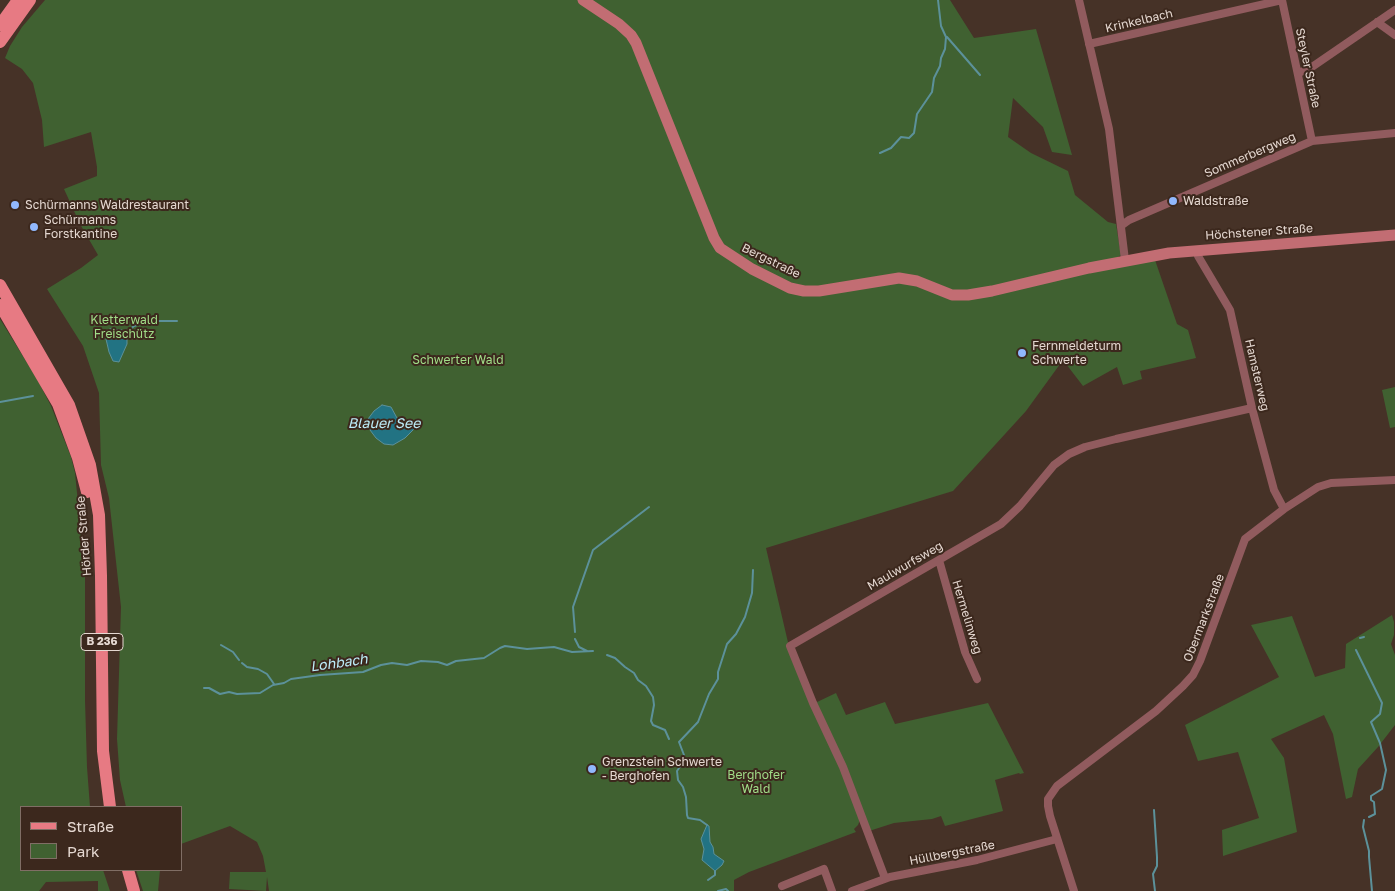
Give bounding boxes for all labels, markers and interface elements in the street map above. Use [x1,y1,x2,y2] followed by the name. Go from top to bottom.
[1104,6,1174,36] street label: Krinkelbach
[1292,27,1324,109] street label: Steyler Straße
[1202,129,1298,181] street label: Sommerbergweg
[1183,194,1248,208] place label: Waldstraße
[1167,195,1179,207] marker: Waldstraße
[25,198,189,212] place label: Schürmanns Waldrestaurant
[9,199,21,211] marker: Schürmanns Waldrestaurant
[44,213,117,241] place label: Schürmanns Forstkantine
[28,221,40,233] marker: Schürmanns Forstkantine
[1205,221,1313,243] street label: Höchstener Straße
[739,241,803,281] street label: Bergstraße
[90,313,158,341] park label: Kletterwald Freischütz
[1242,338,1272,412] street label: Hamsterweg
[1032,339,1121,367] place label: Fernmeldeturm Schwerte
[1016,347,1028,359] marker: Fernmeldeturm Schwerte
[412,353,504,367] park label: Schwerter Wald
[348,416,420,432] water label: Blauer See
[73,495,95,577] street label: Hörder Straße
[865,539,945,593] street label: Maulwurfsweg
[1181,572,1227,664] street label: Obermarkstraße
[949,578,985,656] street label: Hermelinweg
[81,634,123,650] road number: B 236
[309,651,369,675] water label: Lohbach
[602,755,722,783] place label: Grenzstein Schwerte - Berghofen
[586,763,598,775] marker: Grenzstein Schwerte - Berghofen
[727,768,785,796] park label: Berghofer Wald
[20,806,182,871] legend
[67,817,114,835] text: Straße
[908,838,996,868] street label: Hüllbergstraße
[67,842,99,860] text: Park

